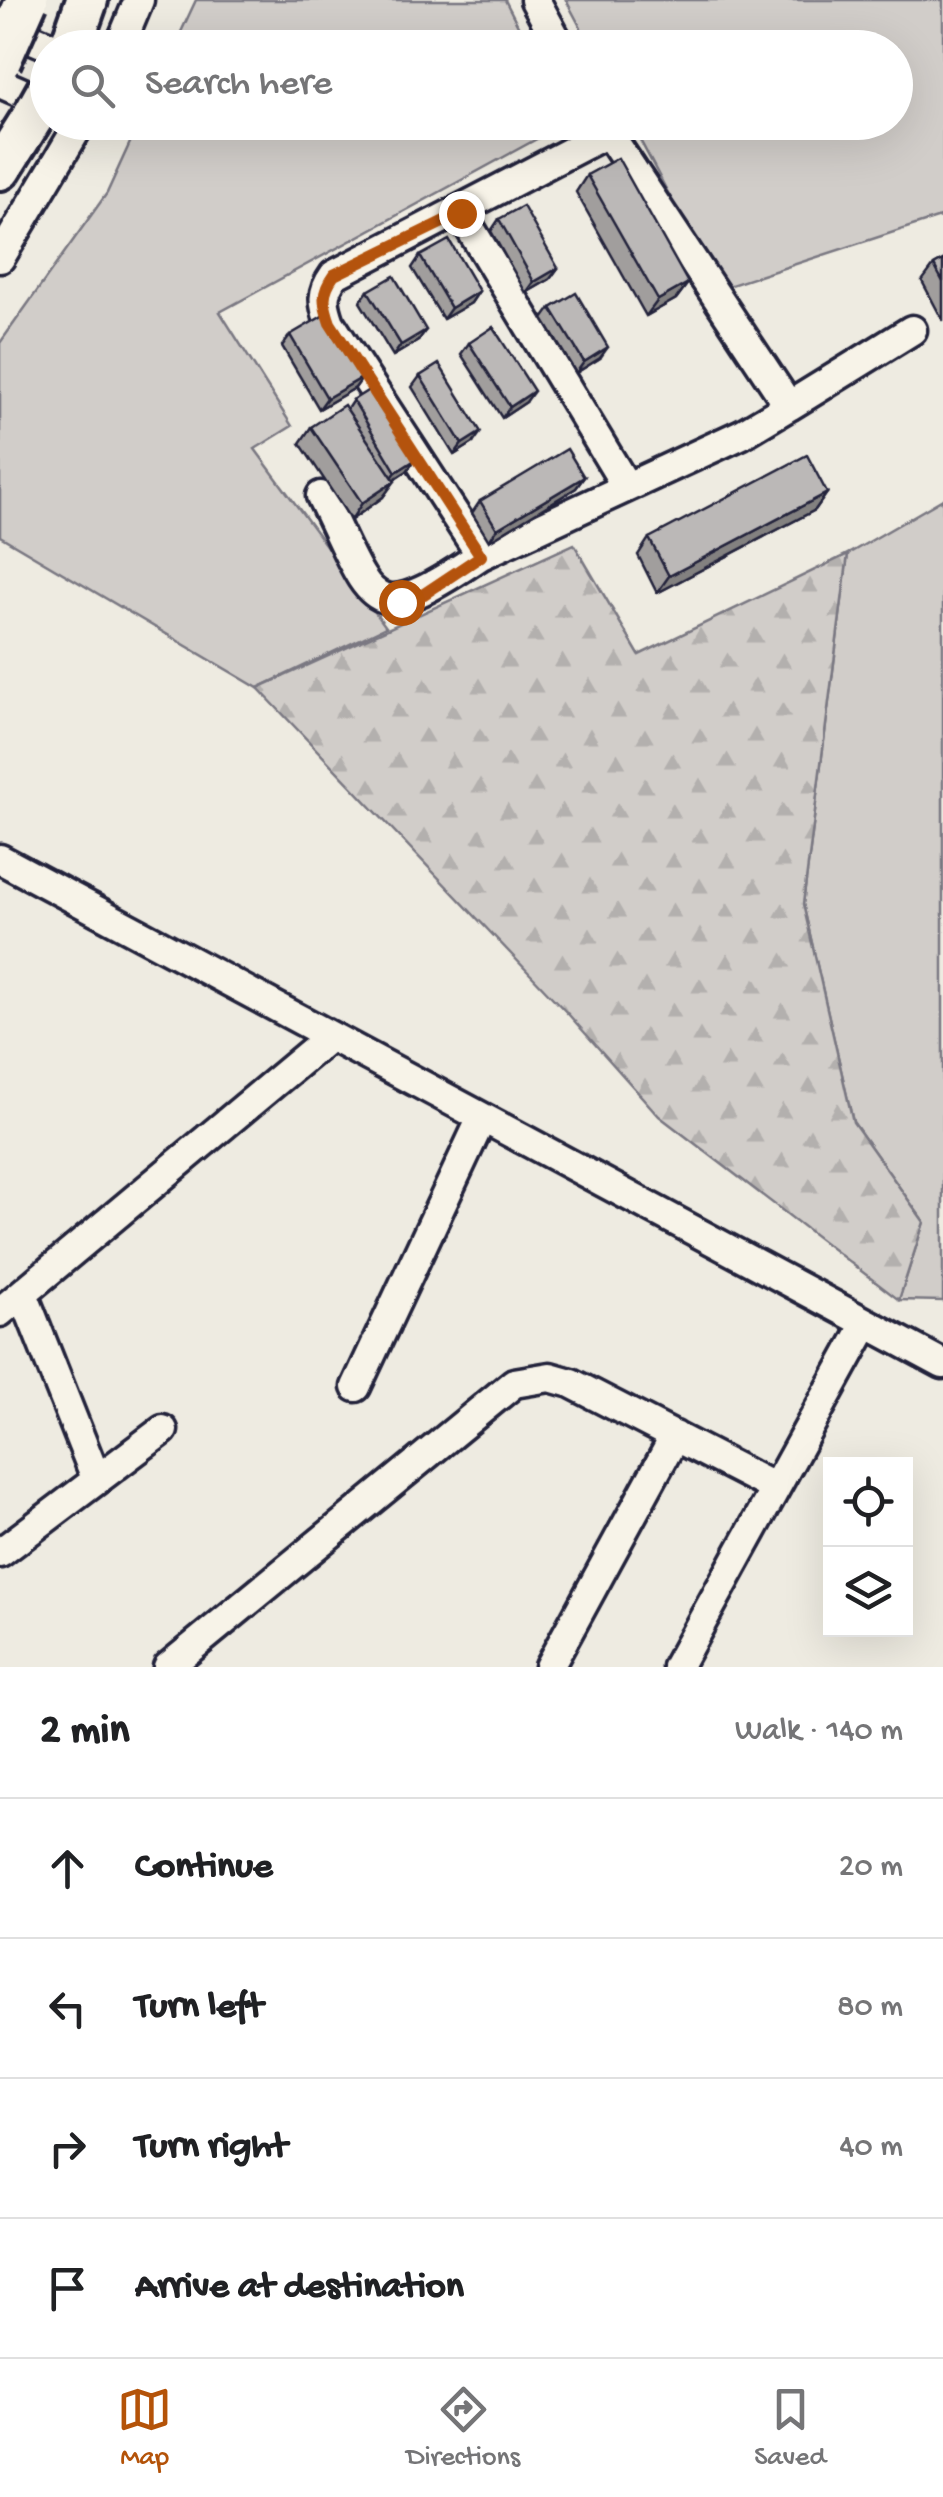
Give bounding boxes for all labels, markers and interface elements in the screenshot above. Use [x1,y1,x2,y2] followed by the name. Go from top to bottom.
[30,30,913,140] search box
[65,58,120,113] icon: search
[145,63,332,107] text: Search here
[439,191,485,237] route end
[379,580,425,626] route start
[823,1457,913,1637] map controls
[823,1457,913,1547] button: locate
[823,1547,913,1637] button: layers
[40,1708,129,1757] text: 2 min
[735,1713,903,1751] text: Walk · 140 m
[40,1841,95,1896] icon: ahead
[135,1846,273,1890] text: Continue
[839,1849,903,1887] text: 20 m
[40,1981,95,2036] icon: left
[135,1986,263,2030] text: Turn left
[837,1989,903,2027] text: 80 m
[40,2121,95,2176] icon: right
[135,2126,287,2170] text: Turn right
[839,2129,903,2167] text: 40 m
[40,2261,95,2316] icon: arrive
[135,2266,464,2310] text: Arrive at destination
[117,2382,172,2475] tab: Map
[406,2382,520,2475] tab: Directions
[754,2382,826,2475] tab: Saved

